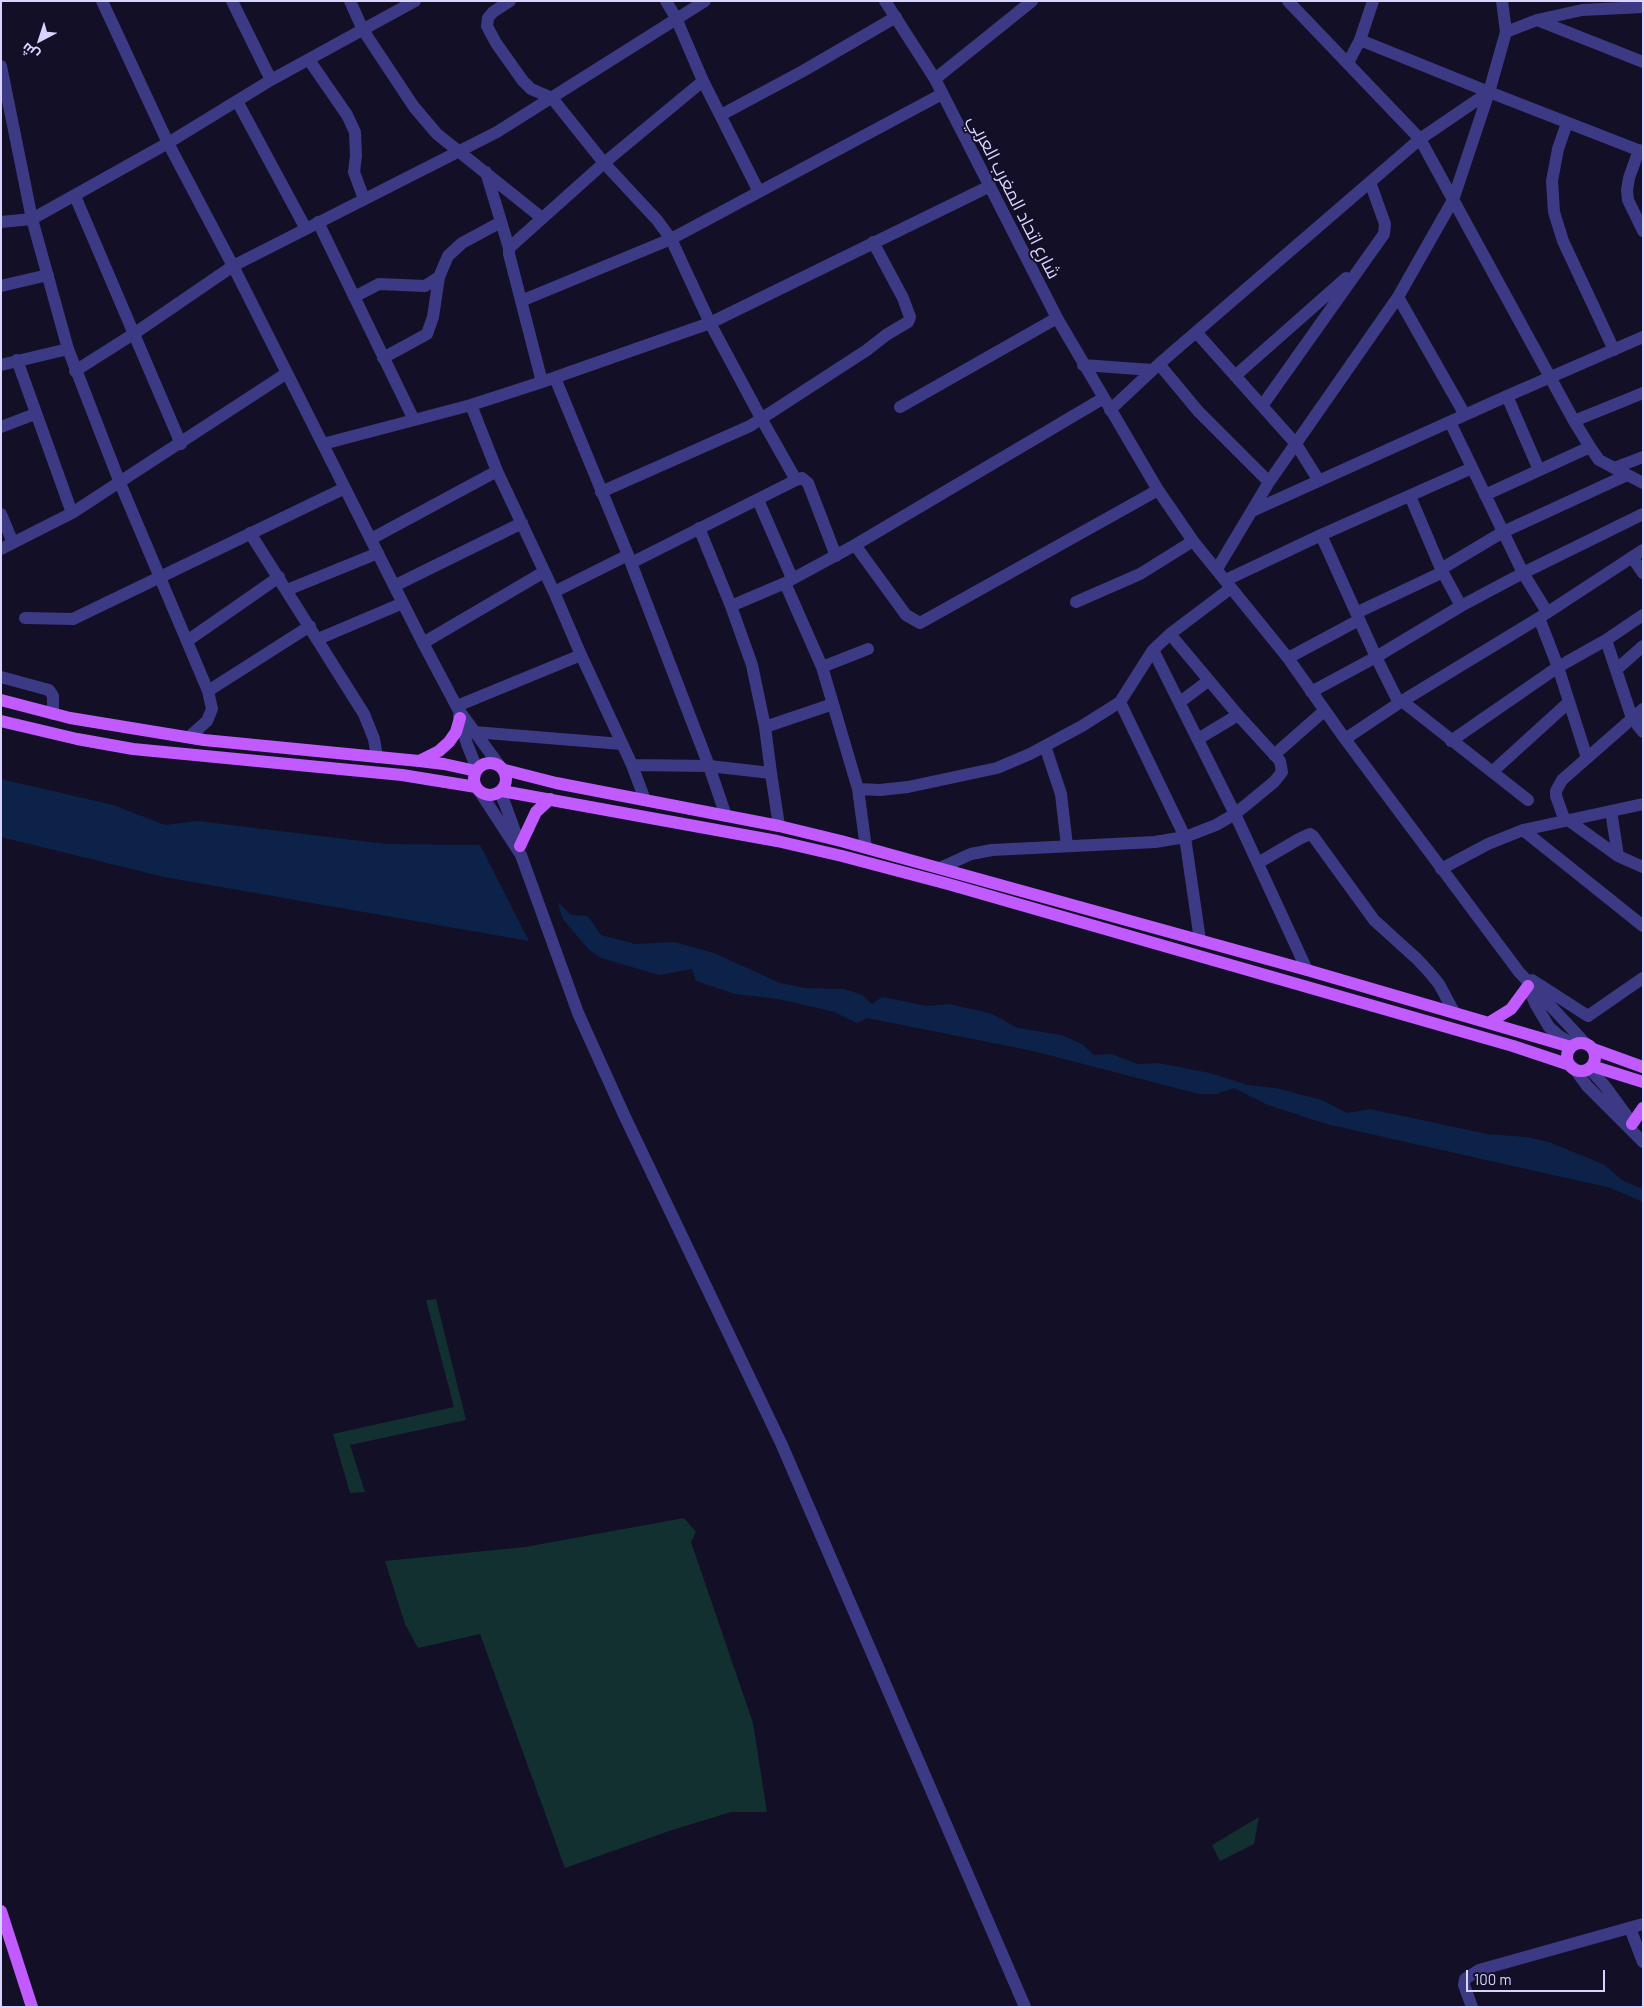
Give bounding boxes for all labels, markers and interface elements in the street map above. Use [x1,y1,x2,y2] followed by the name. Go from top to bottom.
[15,15,65,65] north arrow
[18,40,42,64] text: ش
[963,112,1065,282] street label: شارع اتحاد المغرب العربي
[1469,1960,1608,1992] scale bar
[1474,1970,1512,1988] text: 100 m

